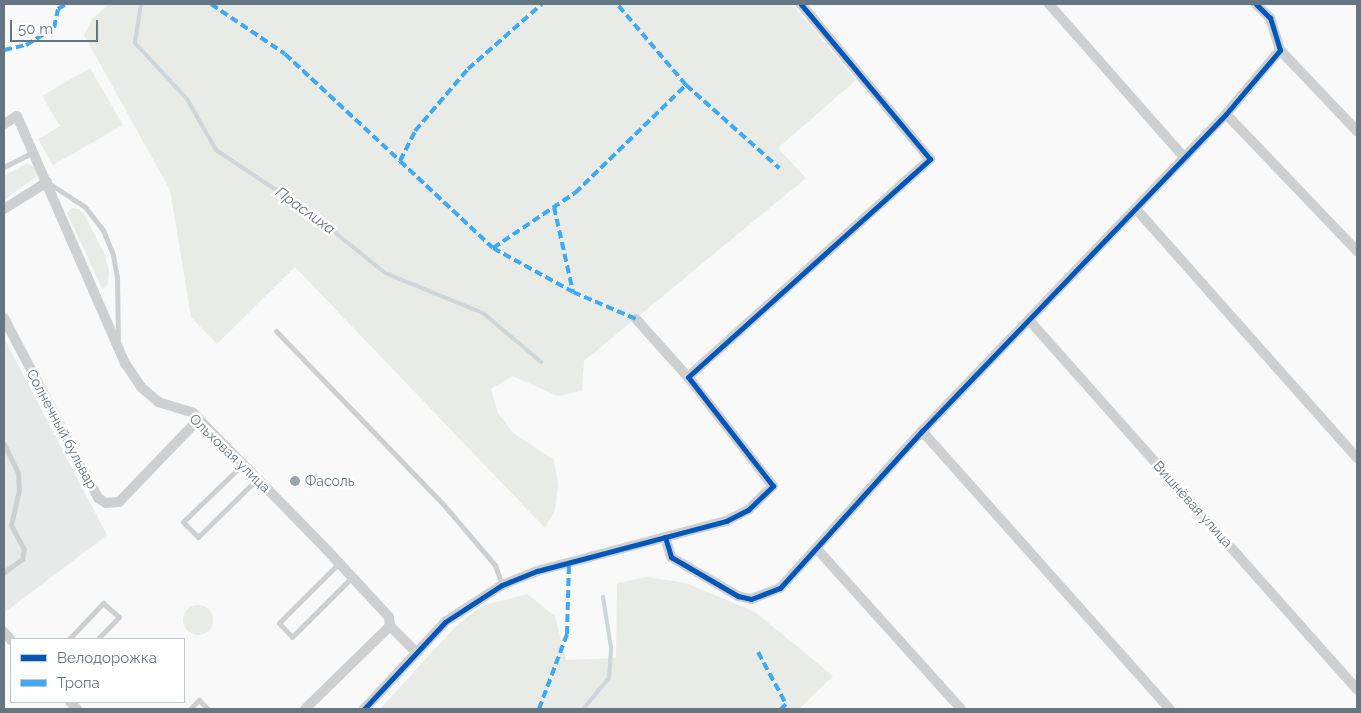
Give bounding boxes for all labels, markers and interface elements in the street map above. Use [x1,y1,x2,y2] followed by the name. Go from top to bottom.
[12,10,100,42] scale bar
[18,20,53,38] text: 50 m
[272,183,338,239] water label: Праслиха
[23,366,101,492] street label: Солнечный бульвар
[186,410,274,496] street label: Ольховая улица
[1150,457,1236,551] street label: Вишнёвая улица
[305,473,355,489] place label: Фасоль
[289,475,301,487] marker: Фасоль
[10,638,185,703] legend
[57,649,157,667] text: Велодорожка
[57,674,100,692] text: Тропа

